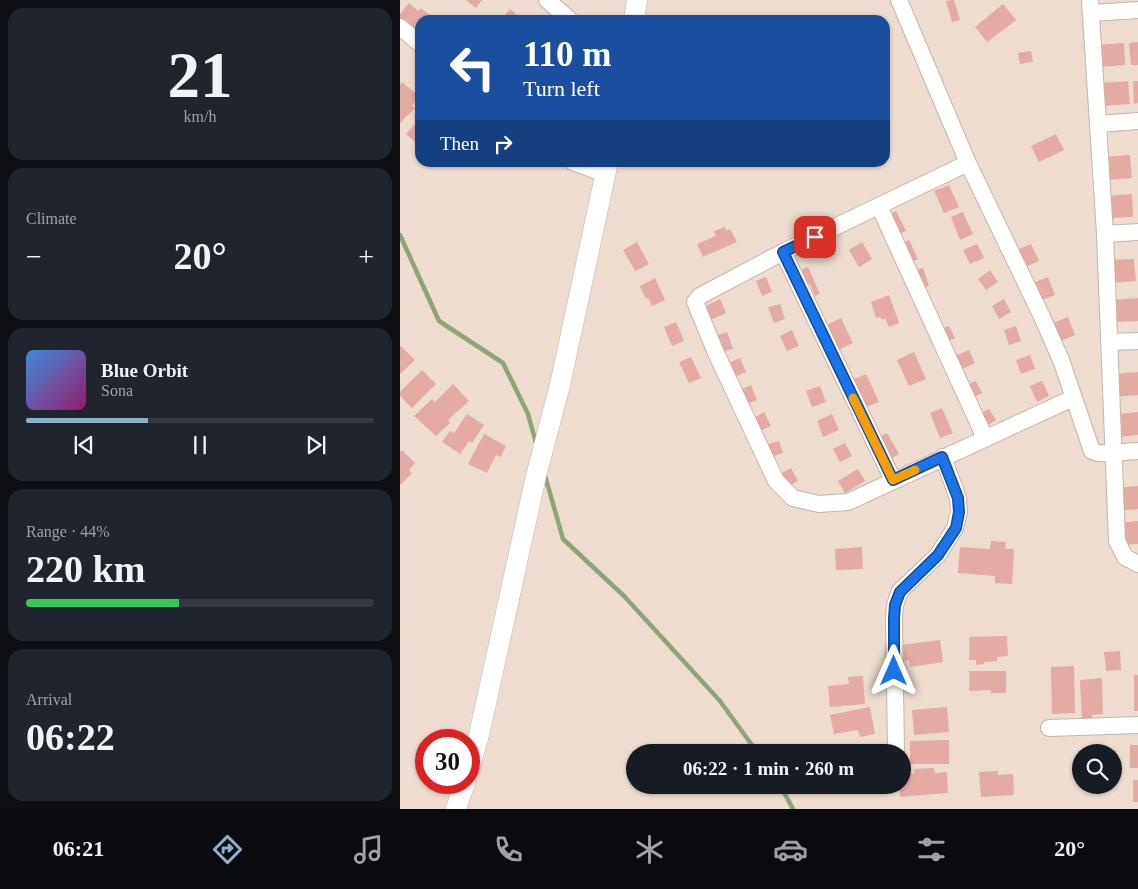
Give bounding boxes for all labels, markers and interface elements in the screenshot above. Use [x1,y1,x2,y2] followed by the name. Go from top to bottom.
[440,35,505,100] icon: left
[523,35,611,74] text: 110 m
[168,39,233,111] text: 21
[523,76,600,101] text: Turn left
[184,108,216,125] text: km/h
[489,130,517,158] icon: right
[440,133,479,154] text: Then
[26,210,77,227] text: Climate
[794,216,836,258] pin
[801,223,829,251] icon: arrive
[173,235,227,277] text: 20°
[26,241,42,272] text: −
[358,241,374,272] text: +
[101,360,188,381] text: Blue Orbit
[101,382,133,399] text: Sona
[70,431,98,459] icon: previous
[186,431,214,459] icon: pause
[302,431,330,459] icon: next
[26,523,110,540] text: Range · 44%
[26,548,145,590] text: 220 km
[867,644,919,696] position arrow
[26,691,72,708] text: Arrival
[26,716,115,758] text: 06:22
[415,729,480,794] speed limit sign: 30
[1072,744,1122,794] map controls
[1072,744,1122,794] button: search
[683,758,854,779] text: 06:22 · 1 min · 260 m
[210,832,245,867] icon: directions
[351,832,386,867] icon: music
[491,832,526,867] icon: phone
[632,832,667,867] icon: climate
[773,832,808,867] icon: car
[914,832,949,867] icon: filters
[53,836,104,861] text: 06:21
[1054,836,1085,861] text: 20°

